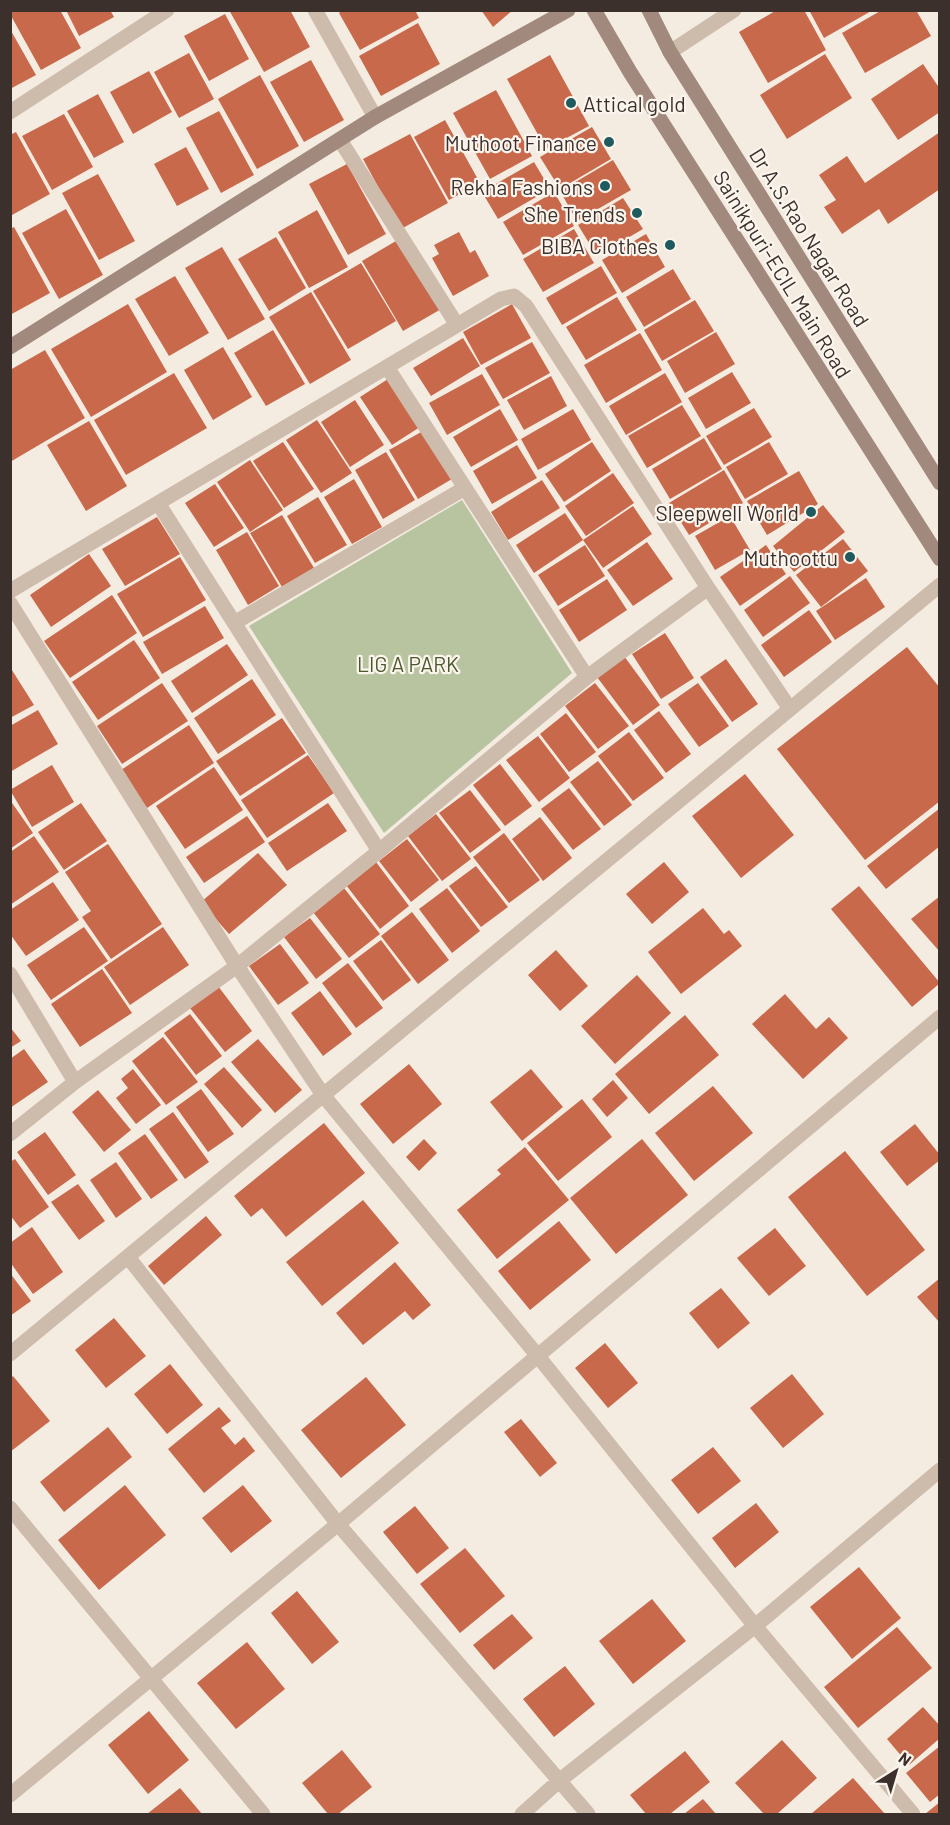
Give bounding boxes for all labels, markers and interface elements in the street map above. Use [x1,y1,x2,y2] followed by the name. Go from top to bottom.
[583,91,686,116] place label: Attical gold
[564,96,578,110] marker: Attical gold
[445,130,597,155] place label: Muthoot Finance
[602,135,616,149] marker: Muthoot Finance
[745,143,875,331] street label: Dr A.S.Rao Nagar Road
[709,166,857,382] street label: Sainikpuri-ECIL Main Road
[451,174,593,199] place label: Rekha Fashions
[598,179,612,193] marker: Rekha Fashions
[524,201,625,226] place label: She Trends
[630,206,644,220] marker: She Trends
[541,233,658,258] place label: BIBA Clothes
[663,238,677,252] marker: BIBA Clothes
[655,500,799,525] place label: Sleepwell World
[804,505,818,519] marker: Sleepwell World
[744,545,838,570] place label: Muthoottu
[843,550,857,564] marker: Muthoottu
[357,651,459,676] park label: LIG A PARK
[866,1741,926,1801] north arrow
[895,1748,915,1769] text: N

